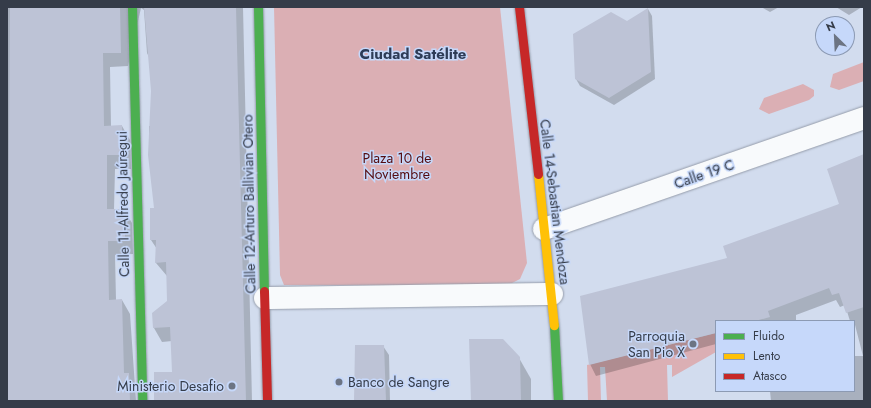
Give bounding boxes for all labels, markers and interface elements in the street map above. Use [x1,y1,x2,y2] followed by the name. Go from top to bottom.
[815,16,855,56] north arrow
[823,17,838,35] text: N
[360,46,466,64] district label: Ciudad Satélite
[239,114,259,294] street label: Calle 12-Arturo Ballivian Otero
[537,118,573,286] street label: Calle 14-Sebastian Mendoza
[113,131,133,277] street label: Calle 11-Alfredo Jaúregui
[362,150,432,182] park label: Plaza 10 de Noviembre
[672,156,736,192] street label: Calle 19 C
[715,320,855,392] legend
[753,327,785,345] text: Fluido
[628,328,685,360] place label: Parroquia San Pio X
[688,339,698,349] marker: Parroquia San Pio X
[753,347,780,365] text: Lento
[753,367,787,385] text: Atasco
[348,374,449,390] place label: Banco de Sangre
[333,376,345,388] marker: Banco de Sangre
[117,378,224,394] place label: Ministerio Desafio
[227,381,237,391] marker: Ministerio Desafio

